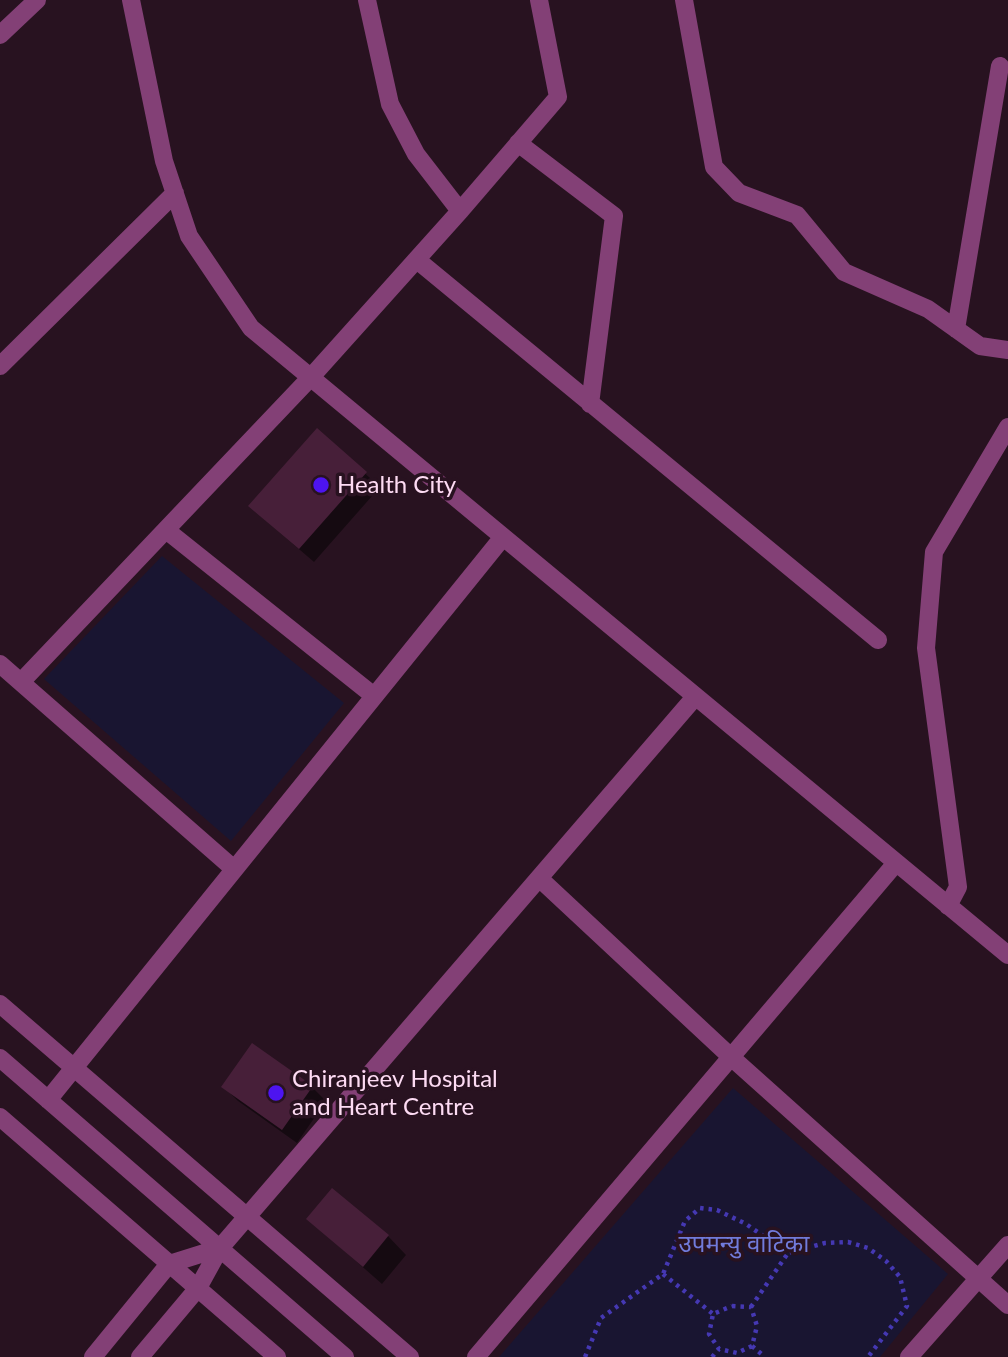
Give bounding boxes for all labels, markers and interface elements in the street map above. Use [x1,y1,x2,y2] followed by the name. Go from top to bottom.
[337,471,456,499] place label: Health City
[311,475,331,495] marker: Health City
[292,1065,498,1121] place label: Chiranjeev Hospital and Heart Centre
[266,1083,286,1103] marker: Chiranjeev Hospital and Heart Centre
[679,1230,809,1258] park label: उपमन्यु वाटिका

